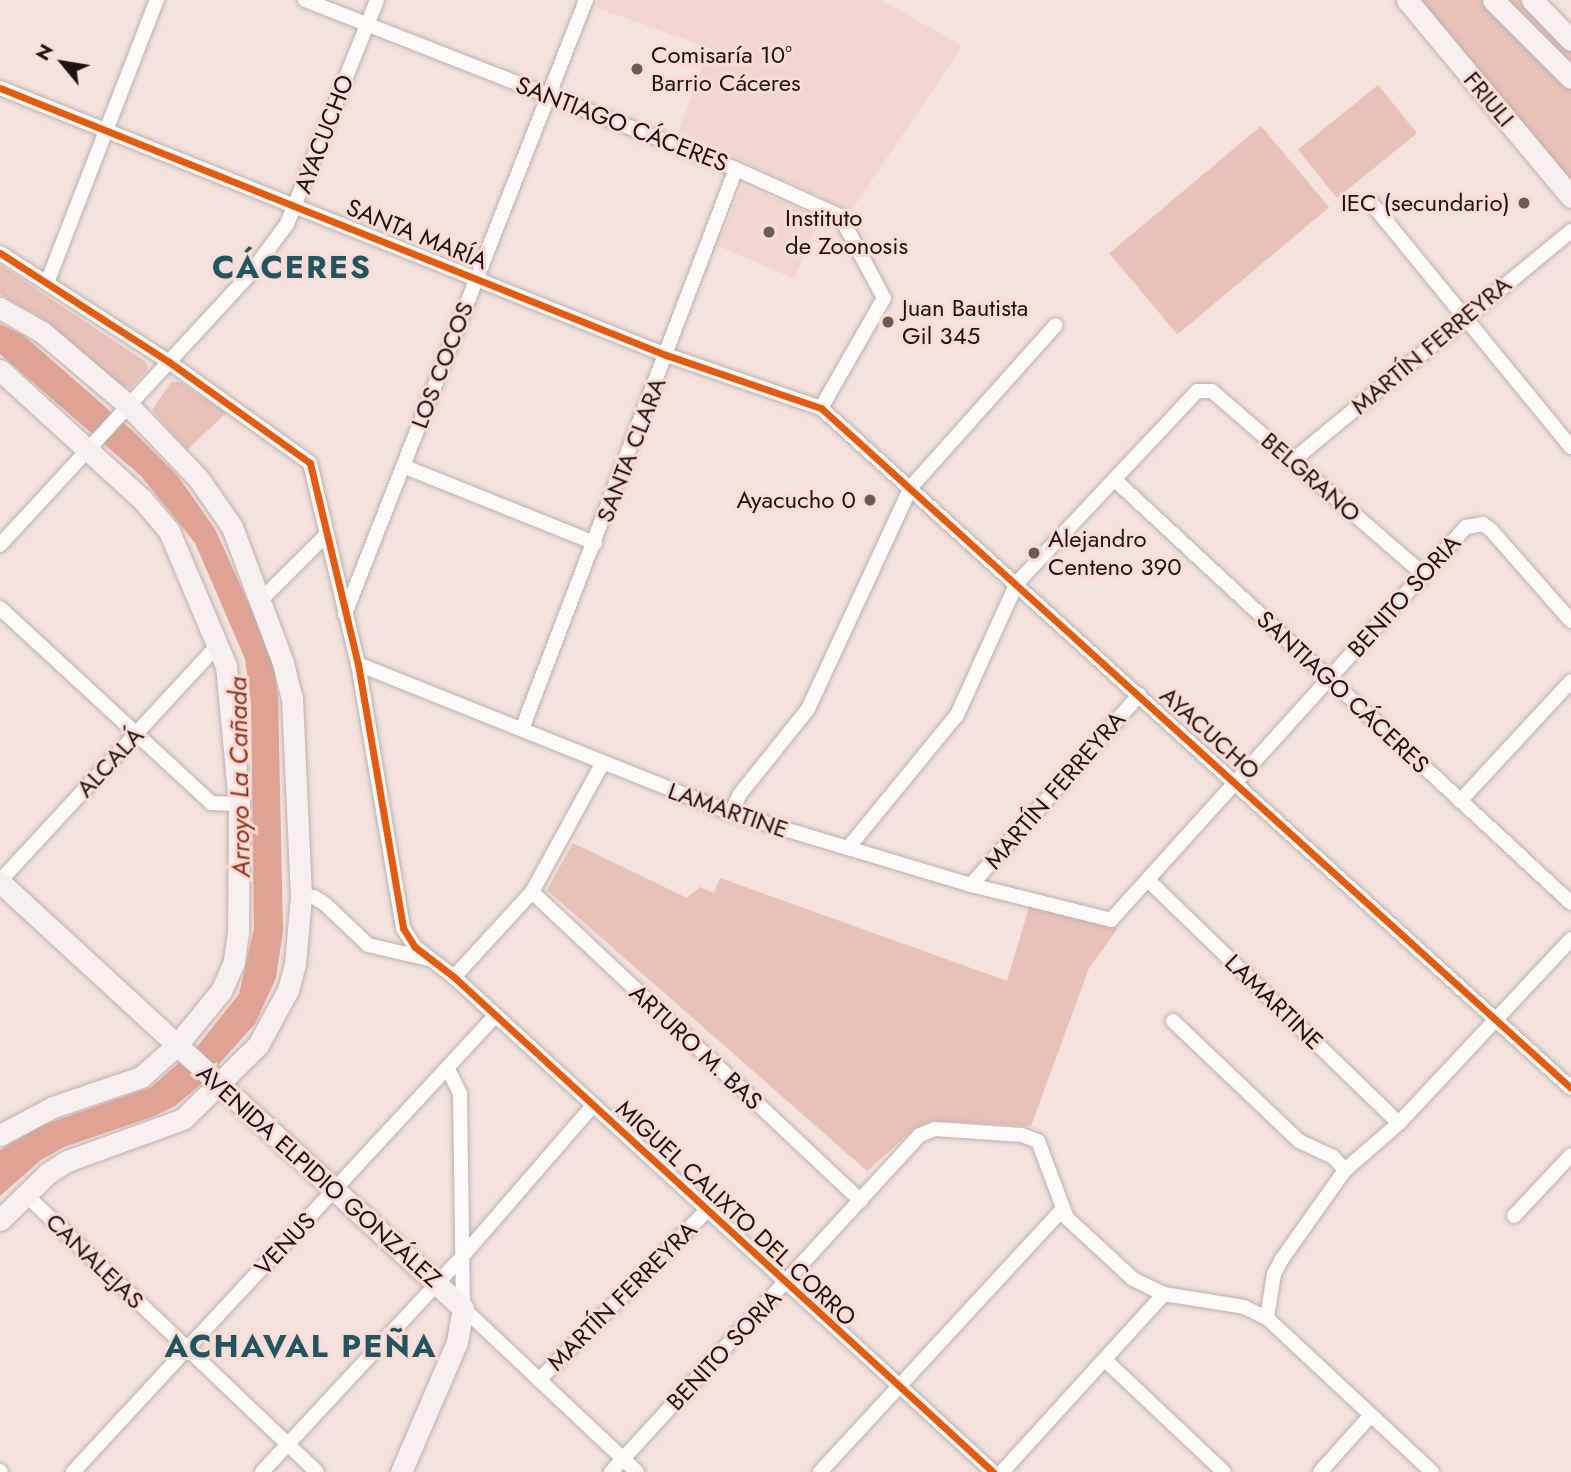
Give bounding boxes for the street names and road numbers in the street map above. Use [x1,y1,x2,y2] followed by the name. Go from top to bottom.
[1458,66,1520,132] street label: FRIULI
[512,70,732,178] street label: SANTIAGO CÁCERES
[288,71,360,197] street label: AYACUCHO
[342,193,492,275] street label: SANTA MARÍA
[1345,270,1517,420] street label: MARTÍN FERREYRA
[405,298,479,432] street label: LOS COCOS
[590,374,672,526] street label: SANTA CLARA
[1255,426,1367,528] street label: BELGRANO
[1342,529,1466,663] street label: BENITO SORIA
[1251,605,1435,779] street label: SANTIAGO CÁCERES
[1154,681,1266,785] street label: AYACUCHO
[979,705,1131,875] street label: MARTÍN FERREYRA
[70,721,150,803] street label: ALCALÁ
[664,776,792,844] street label: LAMARTINE
[1219,948,1329,1056] street label: LAMARTINE
[624,978,768,1116] street label: ARTURO M. BAS
[191,1059,447,1293] street label: AVENIDA ELPIDIO GONZÁLEZ
[610,1094,862,1332] street label: MIGUEL CALIXTO DEL CORRO
[249,1206,321,1282] street label: VENUS
[40,1207,150,1315] street label: CANALEJAS
[541,1215,703,1377] street label: MARTÍN FERREYRA
[661,1284,787,1416] street label: BENITO SORIA

